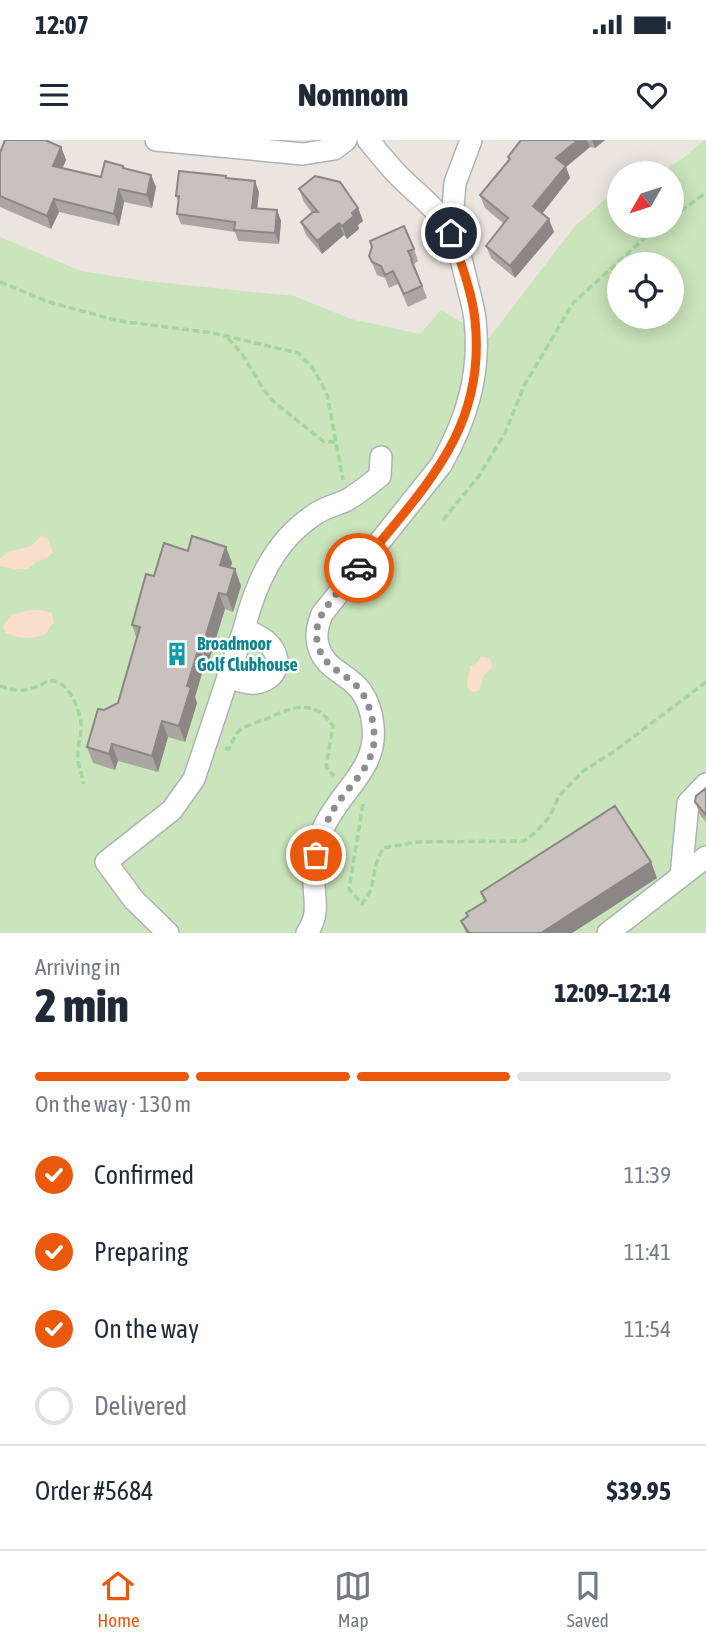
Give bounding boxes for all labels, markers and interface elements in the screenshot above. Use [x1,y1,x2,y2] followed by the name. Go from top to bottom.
[35,10,89,40] text: 12:07
[35,76,73,114] icon: menu
[298,76,408,113] text: Nomnom
[633,76,671,114] icon: heart
[607,161,684,238] north arrow
[607,161,684,329] map controls
[421,203,481,263] pin
[432,214,470,252] icon: home
[607,252,684,329] button: locate
[324,533,394,603] courier
[340,549,378,587] icon: car
[197,633,298,675] place label: Broadmoor Golf Clubhouse
[163,640,191,668] building icon: Broadmoor Golf Clubhouse
[286,825,346,885] pin
[297,836,335,874] icon: bag
[35,954,121,980] text: Arriving in
[554,978,671,1008] text: 12:09–12:14
[35,979,129,1032] text: 2 min
[35,1091,191,1117] text: On the way · 130 m
[35,1156,73,1194] icon: check
[94,1160,194,1190] text: Confirmed
[624,1162,671,1188] text: 11:39
[35,1233,73,1271] icon: check
[94,1237,188,1267] text: Preparing
[624,1239,671,1265] text: 11:41
[35,1310,73,1348] icon: check
[94,1314,199,1344] text: On the way
[624,1316,671,1342] text: 11:54
[94,1391,187,1421] text: Delivered
[35,1476,154,1506] text: Order #5684
[607,1476,671,1506] text: $39.95
[97,1567,140,1631] tab: Home
[334,1567,372,1631] tab: Map
[567,1567,609,1631] tab: Saved

